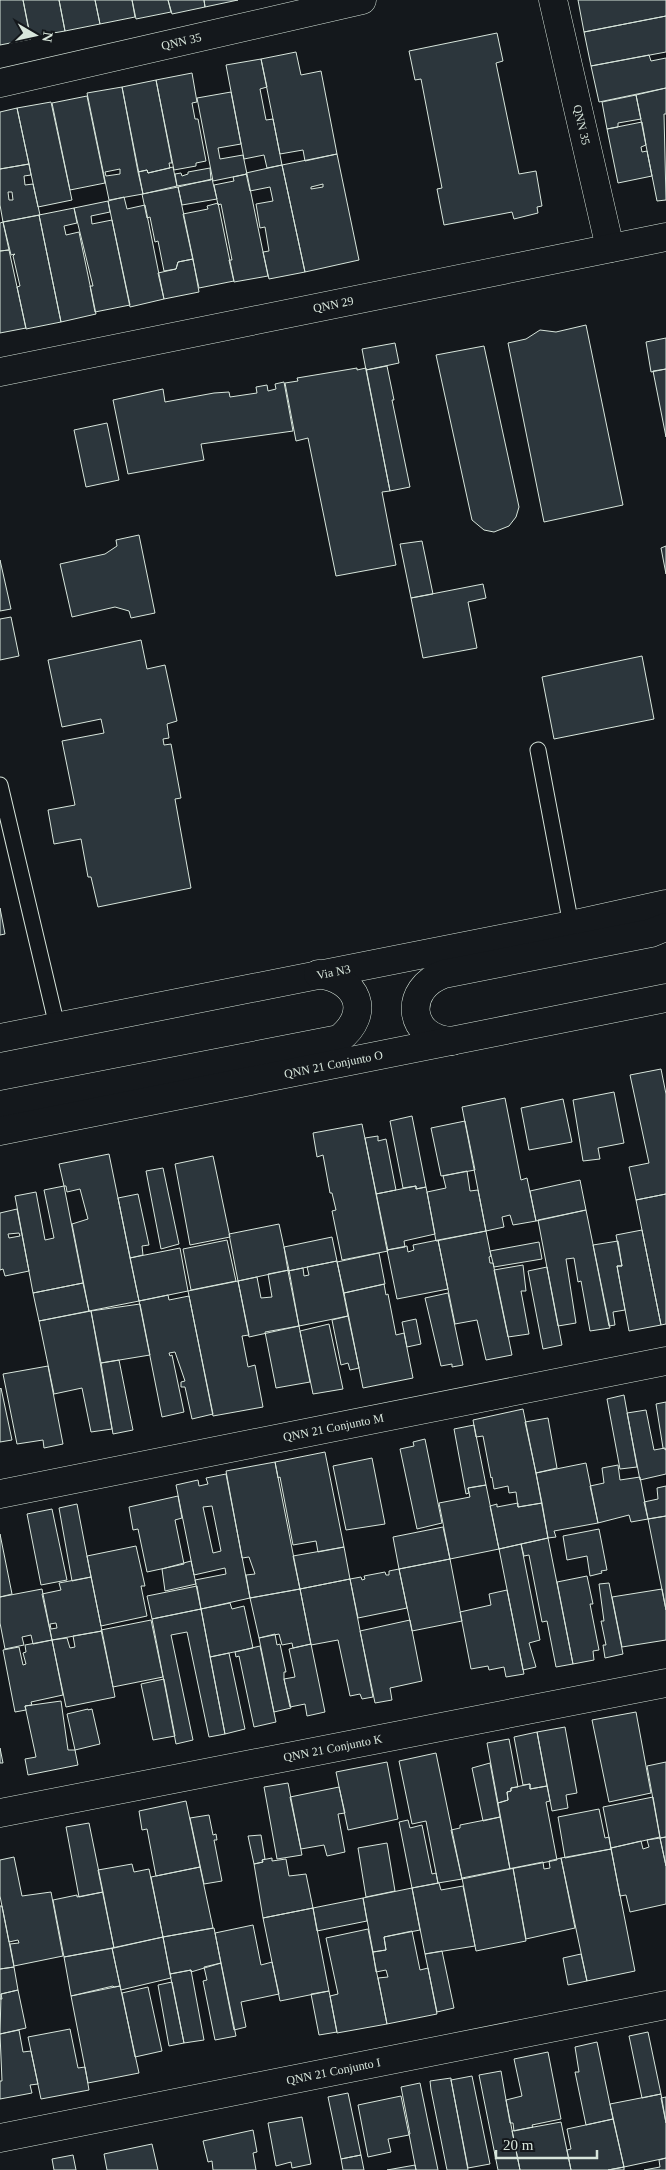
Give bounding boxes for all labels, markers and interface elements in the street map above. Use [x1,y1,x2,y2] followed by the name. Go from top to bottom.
[10,10,60,60] north arrow
[160,30,203,53] street label: QNN 35
[39,31,56,43] text: N
[570,103,593,146] street label: QNN 35
[312,294,355,315] street label: QNN 29
[315,962,352,982] street label: Via N3
[283,1048,384,1081] street label: QNN 21 Conjunto O
[282,1410,385,1444] street label: QNN 21 Conjunto M
[282,1732,384,1765] street label: QNN 21 Conjunto K
[285,2055,382,2088] street label: QNN 21 Conjunto I
[496,2128,597,2160] scale bar
[503,2137,534,2153] text: 20 m

